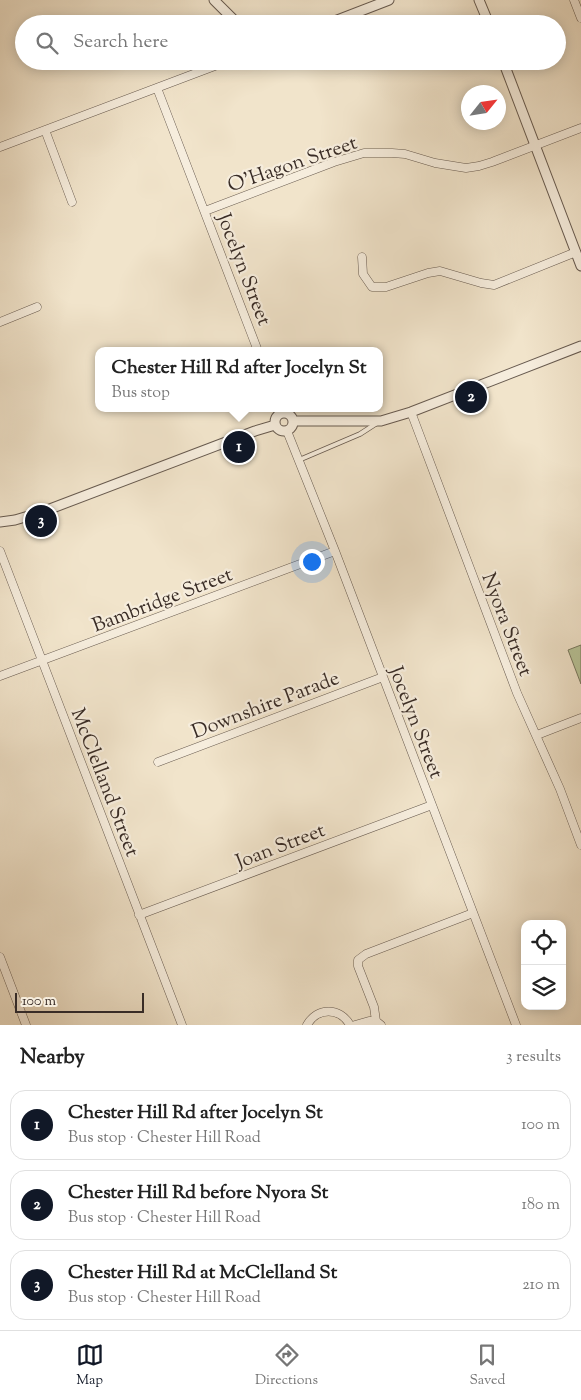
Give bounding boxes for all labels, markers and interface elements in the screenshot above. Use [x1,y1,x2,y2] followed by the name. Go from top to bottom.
[15,15,566,70] search box
[33,29,61,57] icon: search
[73,29,168,56] text: Search here
[461,85,506,130] north arrow
[224,130,362,201] street label: O'Hagon Street
[208,209,277,330] street label: Jocelyn Street
[95,347,383,412] popup
[112,355,366,382] text: Chester Hill Rd after Jocelyn St
[455,378,487,416] pin: 2
[112,382,170,405] text: Bus stop
[223,428,255,466] pin: 1
[25,502,57,540] pin: 3
[299,549,325,575] your location
[89,561,237,641] street label: Bambridge Street
[473,569,539,681] street label: Nyora Street
[380,662,449,783] street label: Jocelyn Street
[188,665,344,748] street label: Downshire Parade
[62,704,145,862] street label: McClelland Street
[231,817,330,878] street label: Joan Street
[521,920,566,1010] map controls
[521,920,566,965] button: locate
[521,965,566,1010] button: layers
[15,990,144,1013] scale bar
[22,992,56,1012] text: 100 m
[20,1043,85,1073] text: Nearby
[506,1046,561,1069] text: 3 results
[68,1100,323,1127] text: Chester Hill Rd after Jocelyn St
[34,1114,40,1137] text: 1
[521,1114,560,1137] text: 100 m
[68,1127,261,1150] text: Bus stop · Chester Hill Road
[68,1180,328,1207] text: Chester Hill Rd before Nyora St
[33,1194,41,1217] text: 2
[521,1194,560,1217] text: 180 m
[68,1207,261,1230] text: Bus stop · Chester Hill Road
[68,1260,337,1287] text: Chester Hill Rd at McClelland St
[34,1274,40,1297] text: 3
[522,1274,560,1297] text: 210 m
[68,1287,261,1310] text: Bus stop · Chester Hill Road
[76,1341,104,1391] tab: Map
[255,1341,318,1391] tab: Directions
[469,1341,505,1391] tab: Saved

